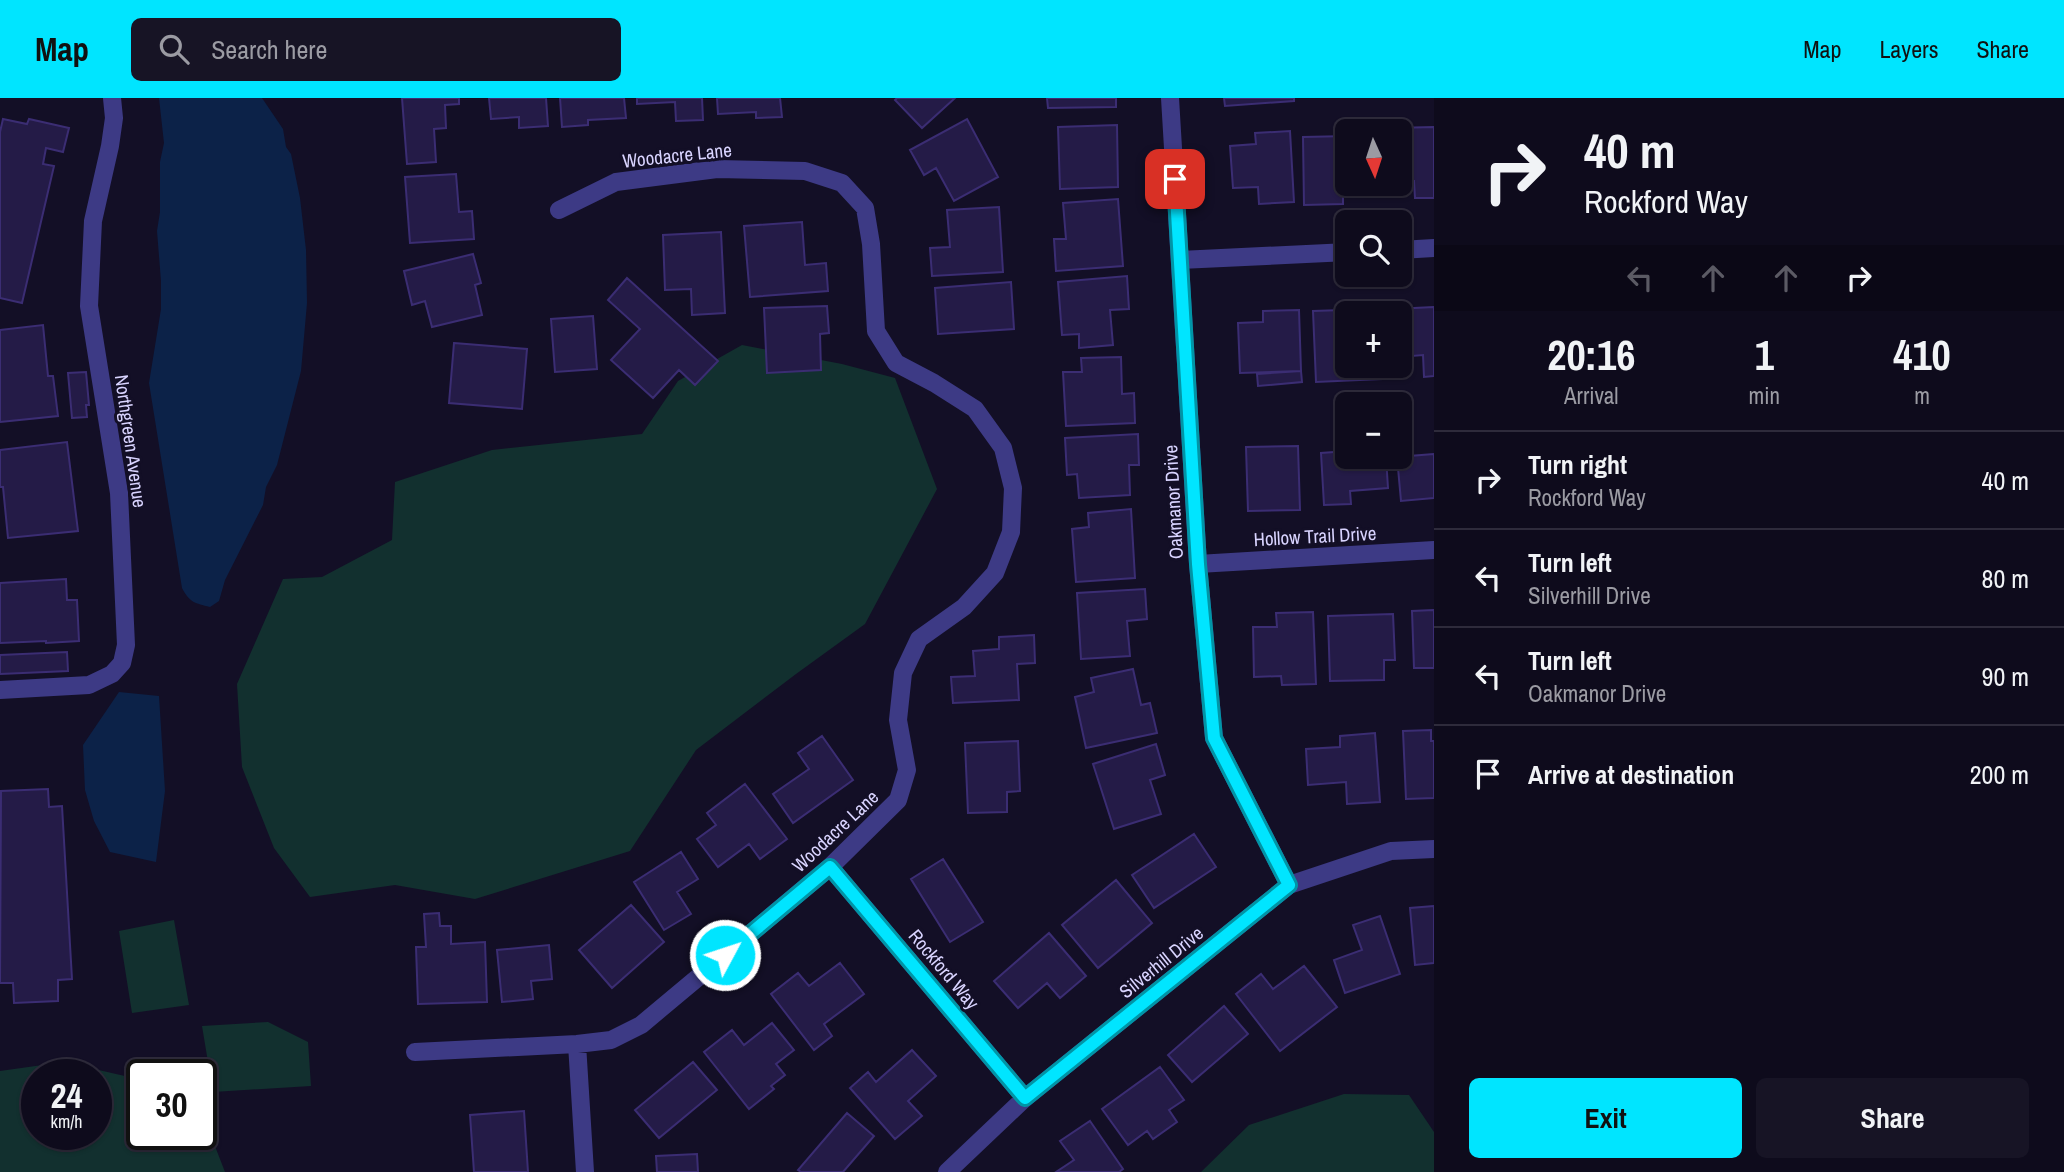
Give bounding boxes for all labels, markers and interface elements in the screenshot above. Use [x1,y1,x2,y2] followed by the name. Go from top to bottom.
[131,18,621,81] search box
[35,27,89,71] text: Map
[155,30,193,68] icon: search
[211,32,327,67] text: Search here
[1803,33,1841,65] text: Map
[1879,33,1938,65] text: Layers
[1976,33,2029,65] text: Share
[1584,117,1676,183] text: 40 m
[1335,119,1412,196] north arrow
[1335,119,1412,469] map controls
[1469,126,1560,217] icon: right
[621,136,733,174] street label: Woodacre Lane
[1145,149,1205,209] pin
[1156,160,1194,198] icon: arrive
[1584,180,1748,223] text: Rockford Way
[1335,210,1412,287] button: search
[1621,259,1659,297] icon: left
[1694,259,1732,297] icon: ahead
[1767,259,1805,297] icon: ahead
[1840,259,1878,297] icon: right
[1335,301,1412,378] button: +
[1547,327,1635,383] text: 20:16
[1755,327,1774,383] text: 1
[1893,327,1951,383] text: 410
[109,373,153,509] street label: Northgreen Avenue
[1564,380,1619,411] text: Arrival
[1749,380,1780,411] text: min
[1914,380,1930,411] text: m
[1335,392,1412,469] button: −
[1157,444,1189,560] street label: Oakmanor Drive
[1528,447,1627,482] text: Turn right
[1469,461,1507,499] icon: right
[1982,463,2029,498] text: 40 m
[1528,482,1646,513] text: Rockford Way
[1253,520,1377,552] street label: Hollow Trail Drive
[1528,545,1612,580] text: Turn left
[1469,559,1507,597] icon: left
[1982,561,2029,596] text: 80 m
[1528,580,1651,611] text: Silverhill Drive
[1528,643,1612,678] text: Turn left
[1469,657,1507,695] icon: left
[1982,659,2029,694] text: 90 m
[1528,678,1666,709] text: Oakmanor Drive
[1469,755,1507,793] icon: arrive
[1528,757,1734,792] text: Arrive at destination
[1970,757,2029,792] text: 200 m
[786,784,884,878] street label: Woodacre Lane
[688,918,762,992] position arrow
[1113,920,1209,1004] street label: Silverhill Drive
[903,923,985,1015] street label: Rockford Way
[126,1059,217,1150] speed limit sign: 30
[51,1072,82,1119] text: 24
[1469,1078,1742,1158] button: Exit
[1756,1078,2029,1158] button: Share
[51,1109,83,1134] text: km/h

